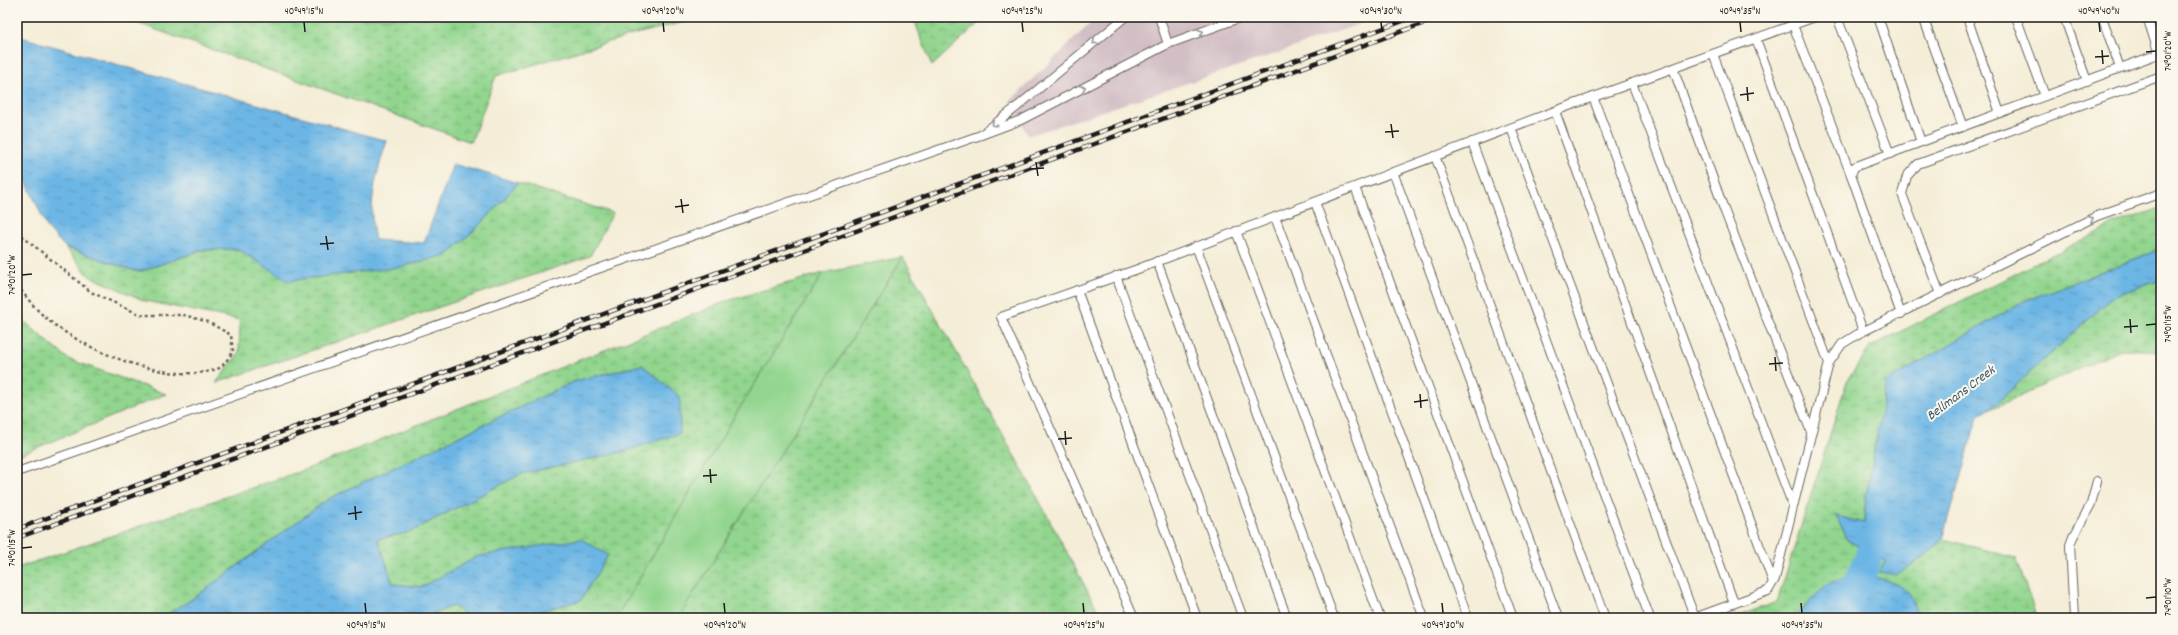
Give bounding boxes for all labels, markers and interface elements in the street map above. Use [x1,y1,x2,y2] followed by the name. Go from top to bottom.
[285,5,323,19] text: 40°49'15"N
[642,5,684,19] text: 40°49'20"N
[1001,5,1043,19] text: 40°49'25"N
[1360,5,1402,19] text: 40°49'30"N
[1719,5,1761,19] text: 40°49'35"N
[2078,5,2120,19] text: 40°49'40"N
[1197,29,1204,37] one-way arrow
[2162,31,2176,71] text: 74°01'20"W
[1092,37,1100,44] one-way arrow
[1079,85,1087,93] one-way arrow
[992,119,999,126] one-way arrow
[2087,216,2094,224] one-way arrow
[6,255,20,295] text: 74°01'20"W
[1970,274,1978,282] one-way arrow
[2162,305,2176,342] text: 74°01'15"W
[1923,360,2001,426] water label: Bellmans Creek
[6,529,20,566] text: 74°01'15"W
[2162,578,2176,616] text: 74°01'10"W
[347,619,385,633] text: 40°49'15"N
[704,619,746,633] text: 40°49'20"N
[1063,619,1105,633] text: 40°49'25"N
[1422,619,1464,633] text: 40°49'30"N
[1781,619,1823,633] text: 40°49'35"N

